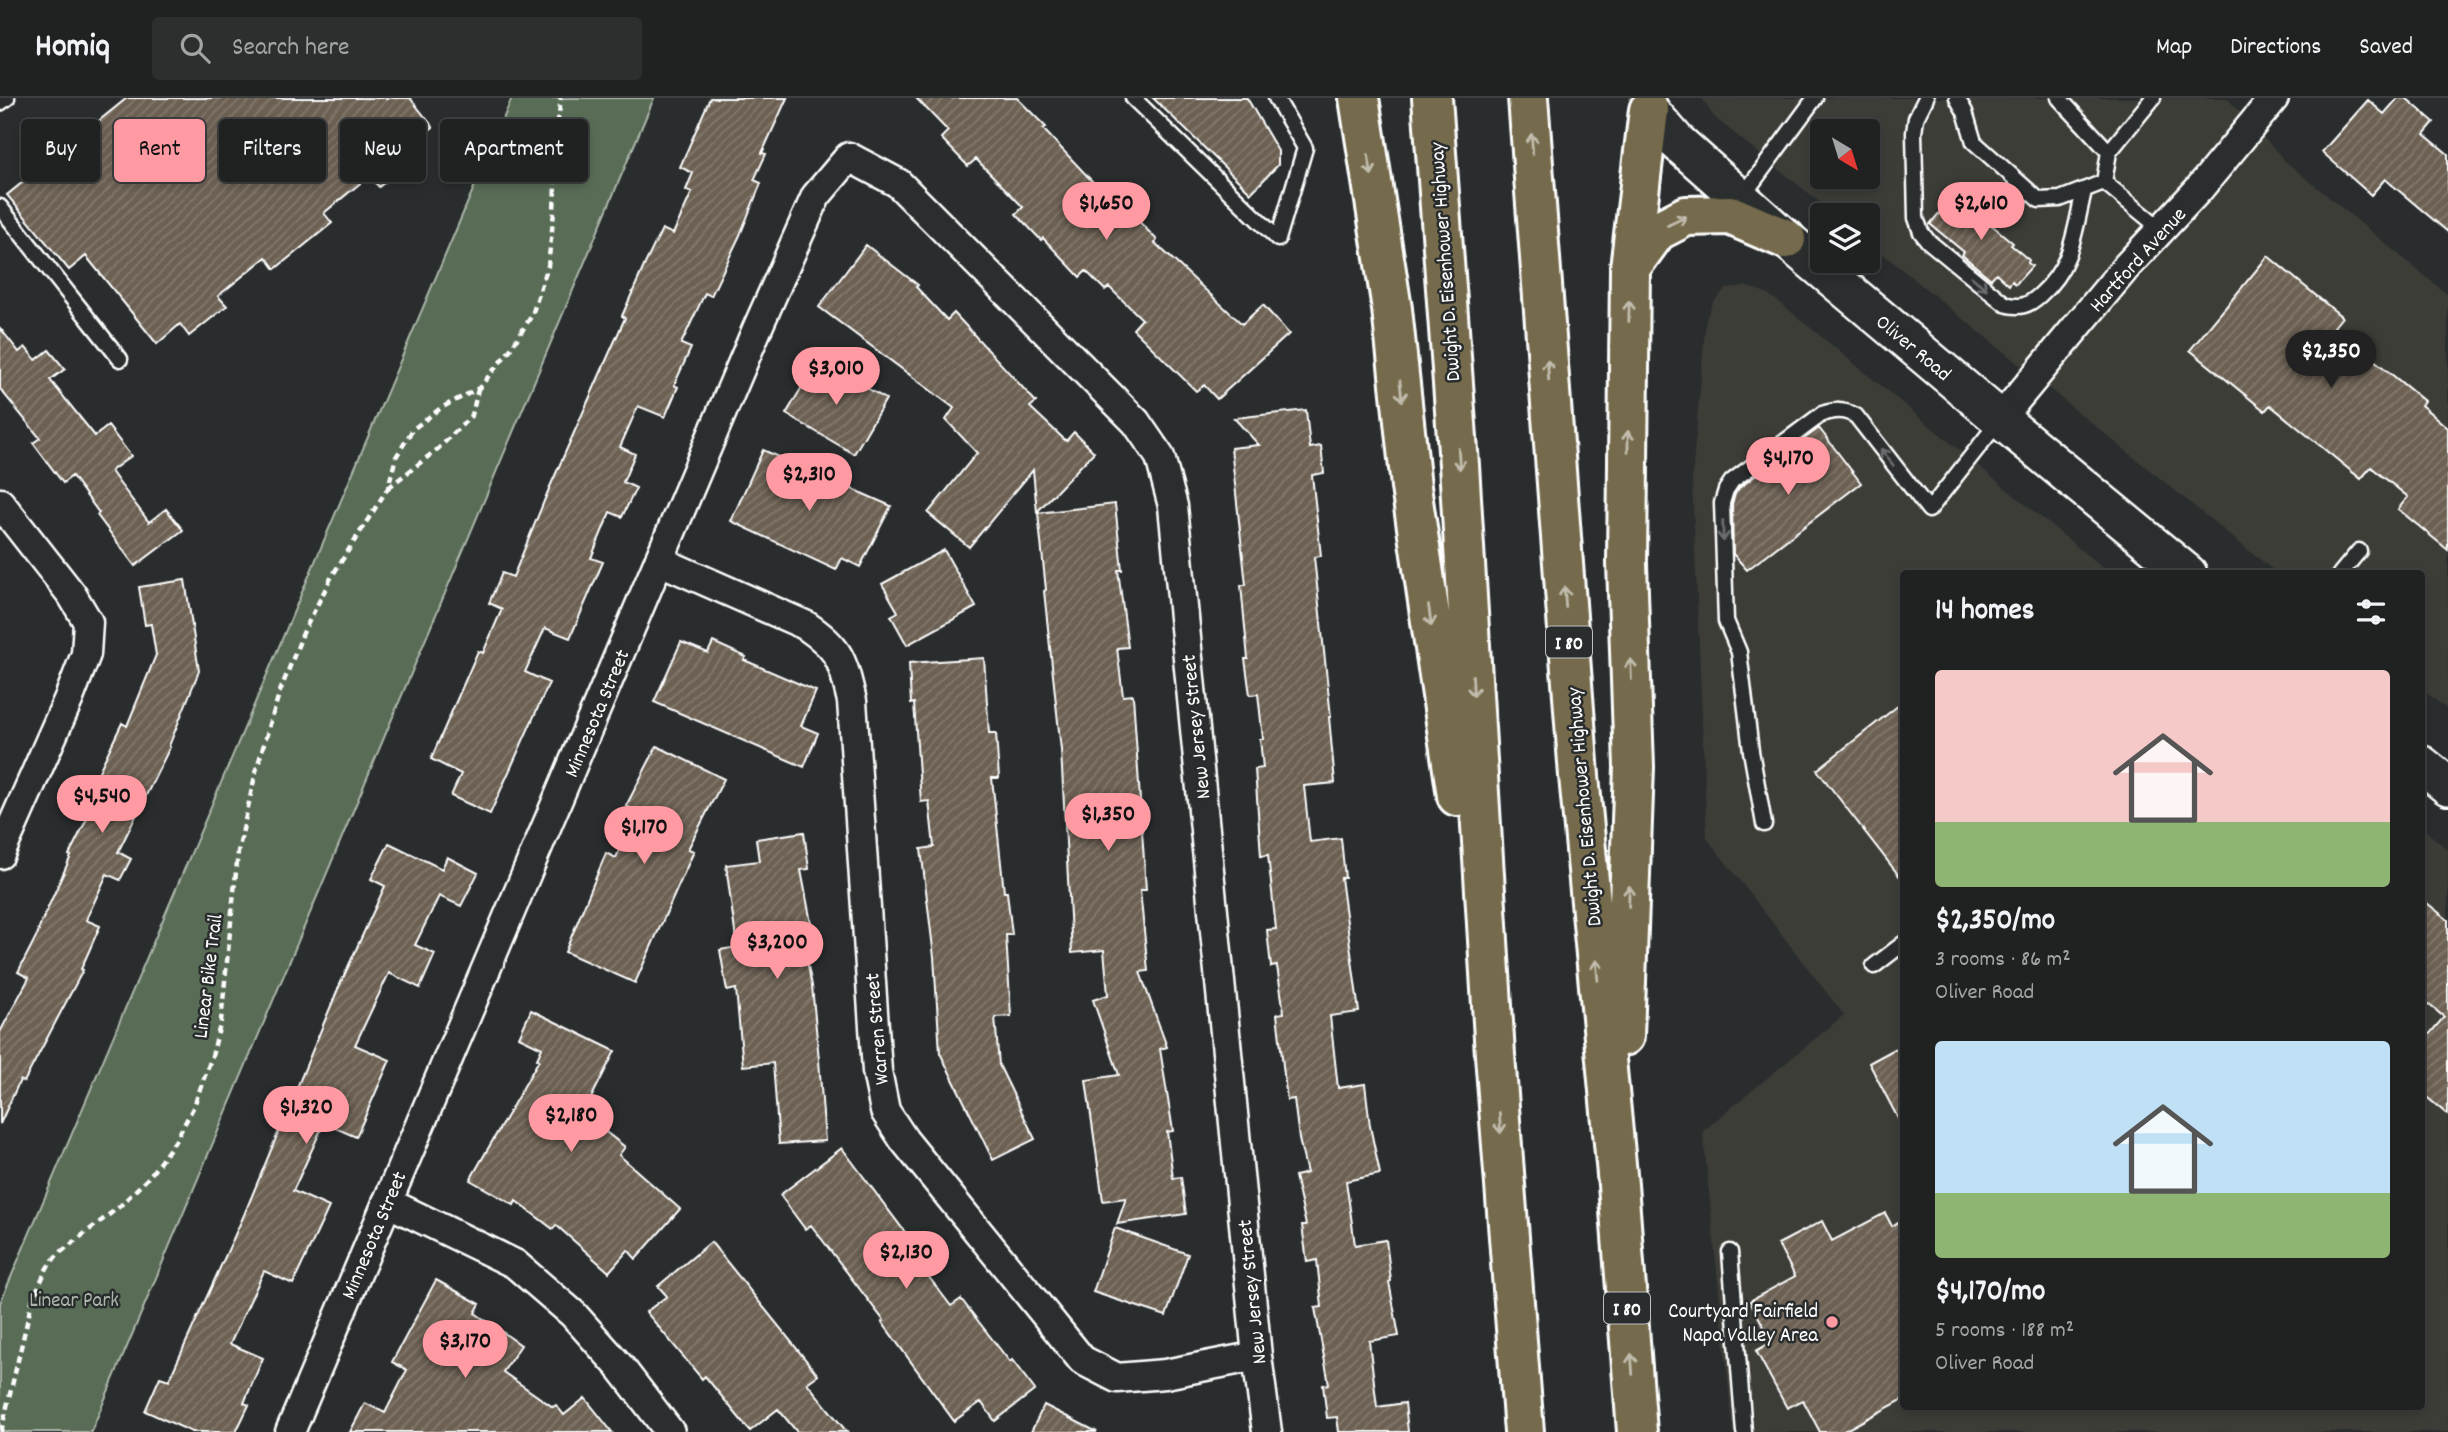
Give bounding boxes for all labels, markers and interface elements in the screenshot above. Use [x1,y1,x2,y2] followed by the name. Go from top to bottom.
[152,17,642,80] search box
[35,25,110,72] text: Homiq
[176,29,214,67] icon: search
[232,30,349,67] text: Search here
[2156,31,2192,65] text: Map
[2230,31,2321,65] text: Directions
[2359,31,2413,65] text: Saved
[21,119,100,182] chip: Buy
[114,119,205,182] chip: Rent
[219,119,326,182] chip: Filters
[340,119,426,182] chip: New
[440,119,588,182] chip: Apartment
[1810,119,1880,189] north arrow
[1810,119,1880,273] map controls
[1525,132,1538,155] one-way arrow
[1424,141,1470,382] street label: Dwight D. Eisenhower Highway
[1364,154,1377,176] one-way arrow
[1049,183,1163,242] pin: $1,650
[1924,183,2038,242] pin: $2,610
[1078,188,1134,221] text: $1,650
[1954,188,2008,221] text: $2,610
[2084,202,2195,320] street label: Hartford Avenue
[1810,203,1880,273] button: layers
[1666,214,1687,228] one-way arrow
[1970,275,1988,291] one-way arrow
[1622,300,1636,323] one-way arrow
[1868,309,1956,390] street label: Oliver Road
[2274,330,2388,390] pin: $2,350
[2301,336,2361,369] text: $2,350
[779,348,893,407] pin: $3,010
[808,353,864,386] text: $3,010
[1542,359,1555,382] one-way arrow
[1395,379,1408,401] one-way arrow
[1621,430,1635,453] one-way arrow
[1731,438,1845,497] pin: $4,170
[1762,443,1814,476] text: $4,170
[1453,447,1466,470] one-way arrow
[1879,448,1894,466] one-way arrow
[752,454,866,513] pin: $2,310
[782,459,836,492] text: $2,310
[1716,519,1729,542] one-way arrow
[1558,587,1571,609] one-way arrow
[1935,591,2034,634] text: 14 homes
[2352,593,2390,631] icon: filters
[1424,604,1437,627] one-way arrow
[1546,626,1592,657] road number: I 80
[558,645,639,783] street label: Minnesota Street
[1175,653,1220,800] street label: New Jersey Street
[1624,658,1637,681] one-way arrow
[1466,675,1479,698] one-way arrow
[1561,686,1611,927] street label: Dwight D. Eisenhower Highway
[2100,715,2226,841] icon: home
[45,776,159,835] pin: $4,540
[73,781,131,814] text: $4,540
[1051,794,1165,853] pin: $1,350
[1081,799,1135,832] text: $1,350
[587,806,701,866] pin: $1,170
[620,812,668,845] text: $1,170
[1623,885,1636,908] one-way arrow
[1935,901,2055,944] text: $2,350/mo
[187,912,232,1040] street label: Linear Bike Trail
[720,922,834,981] pin: $3,200
[746,927,808,960] text: $3,200
[1935,944,2071,977] text: 3 rooms · 86 m²
[1590,960,1603,982] one-way arrow
[859,971,899,1086] street label: Warren Street
[1935,977,2034,1010] text: Oliver Road
[249,1086,363,1146] pin: $1,320
[2100,1086,2226,1212] icon: home
[279,1092,333,1125] text: $1,320
[514,1094,628,1154] pin: $2,180
[545,1100,597,1133] text: $2,180
[1494,1111,1507,1134] one-way arrow
[335,1167,416,1305] street label: Minnesota Street
[1231,1218,1276,1365] street label: New Jersey Street
[849,1232,963,1291] pin: $2,130
[879,1237,933,1270] text: $2,130
[1935,1272,2045,1315] text: $4,170/mo
[29,1287,119,1317] park label: Linear Park
[1604,1292,1650,1324] road number: I 80
[1668,1298,1819,1352] place label: Courtyard Fairfield Napa Valley Area
[1824,1314,1840,1330] marker: Courtyard Fairfield Napa Valley Area
[1935,1315,2074,1348] text: 5 rooms · 188 m²
[408,1320,522,1380] pin: $3,170
[439,1326,491,1359] text: $3,170
[1935,1348,2034,1381] text: Oliver Road
[1625,1353,1638,1376] one-way arrow

